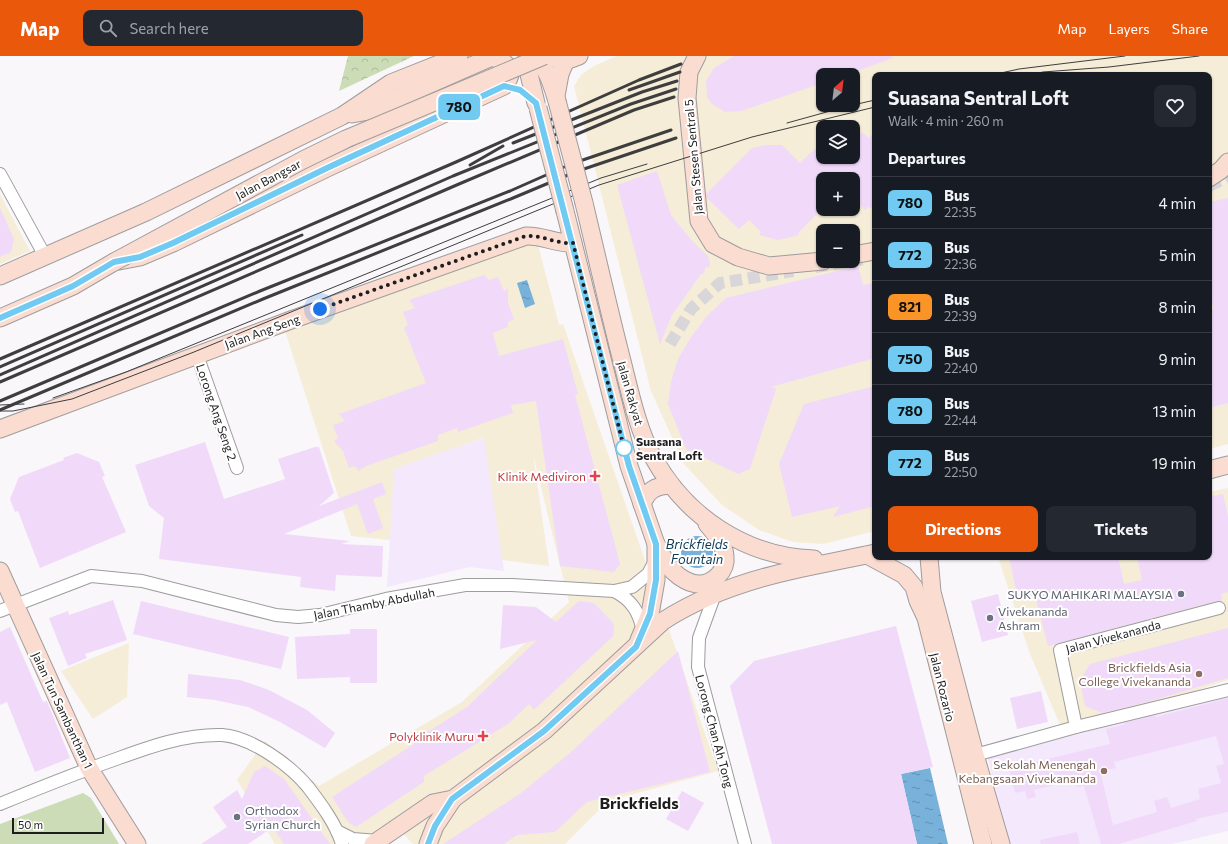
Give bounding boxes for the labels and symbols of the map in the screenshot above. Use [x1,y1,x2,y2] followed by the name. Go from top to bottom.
[816,68,860,112] north arrow
[436,94,482,120] line badge: 780
[681,99,706,215] street label: Jalan Stesen Sentral 5
[233,156,304,203] street label: Jalan Bangsar
[310,299,330,319] your location
[222,311,302,352] street label: Jalan Ang Seng
[614,359,647,427] street label: Jalan Rakyat
[194,362,240,462] street label: Lorong Ang Seng 2
[636,434,702,462] place label: Suasana Sentral Loft
[615,439,633,457] marker: Suasana Sentral Loft
[497,469,586,483] place label: Klinik Mediviron
[589,470,601,482] marker: Klinik Mediviron
[666,536,728,567] water label: Brickfields Fountain
[312,584,436,623] street label: Jalan Thamby Abdullah
[1007,587,1173,601] place label: SUKYO MAHIKARI MALAYSIA
[1176,589,1186,599] marker: SUKYO MAHIKARI MALAYSIA
[998,604,1068,632] place label: Vivekananda Ashram
[985,613,995,623] marker: Vivekananda Ashram
[1064,617,1162,656] street label: Jalan Vivekananda
[29,649,96,771] street label: Jalan Tun Sambanthan 1
[927,651,958,723] street label: Jalan Rozario
[1079,660,1191,688] place label: Brickfields Asia College Vivekananda
[1194,669,1204,679] marker: Brickfields Asia College Vivekananda
[693,673,737,790] street label: Lorong Chan Ah Tong
[389,729,474,743] place label: Polyklinik Muru
[477,730,489,742] marker: Polyklinik Muru
[958,757,1096,785] place label: Sekolah Menengah Kebangsaan Vivekananda
[1099,766,1109,776] marker: Sekolah Menengah Kebangsaan Vivekananda
[599,793,679,812] district label: Brickfields
[245,803,321,831] place label: Orthodox Syrian Church
[232,812,242,822] marker: Orthodox Syrian Church
[12,816,104,835] scale bar

